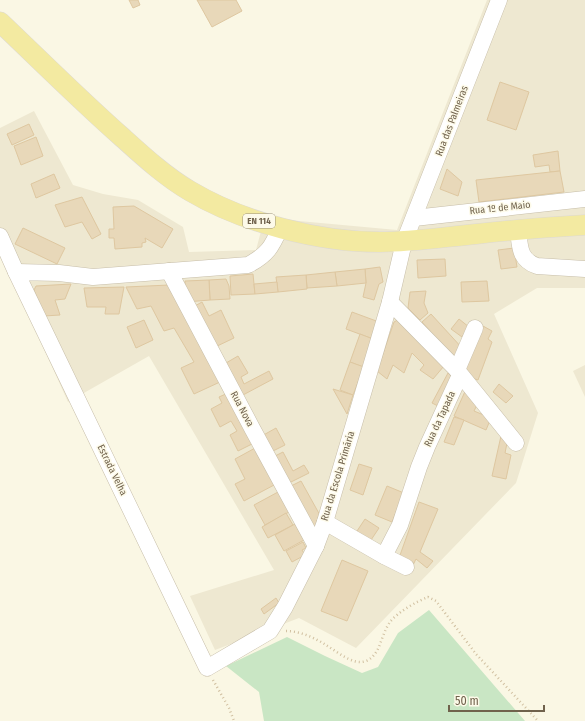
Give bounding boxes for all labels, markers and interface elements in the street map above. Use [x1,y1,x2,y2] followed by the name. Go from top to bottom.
[433,84,471,158] street label: Rua das Palmeiras
[469,199,531,217] street label: Rua 1º de Maio
[243,214,275,228] road number: EN 114
[228,389,256,429] street label: Rua Nova
[422,389,458,449] street label: Rua da Tapada
[319,430,357,522] street label: Rua da Escola Primária
[94,442,130,498] street label: Estrada Velha
[449,687,544,713] scale bar
[455,694,479,708] text: 50 m

